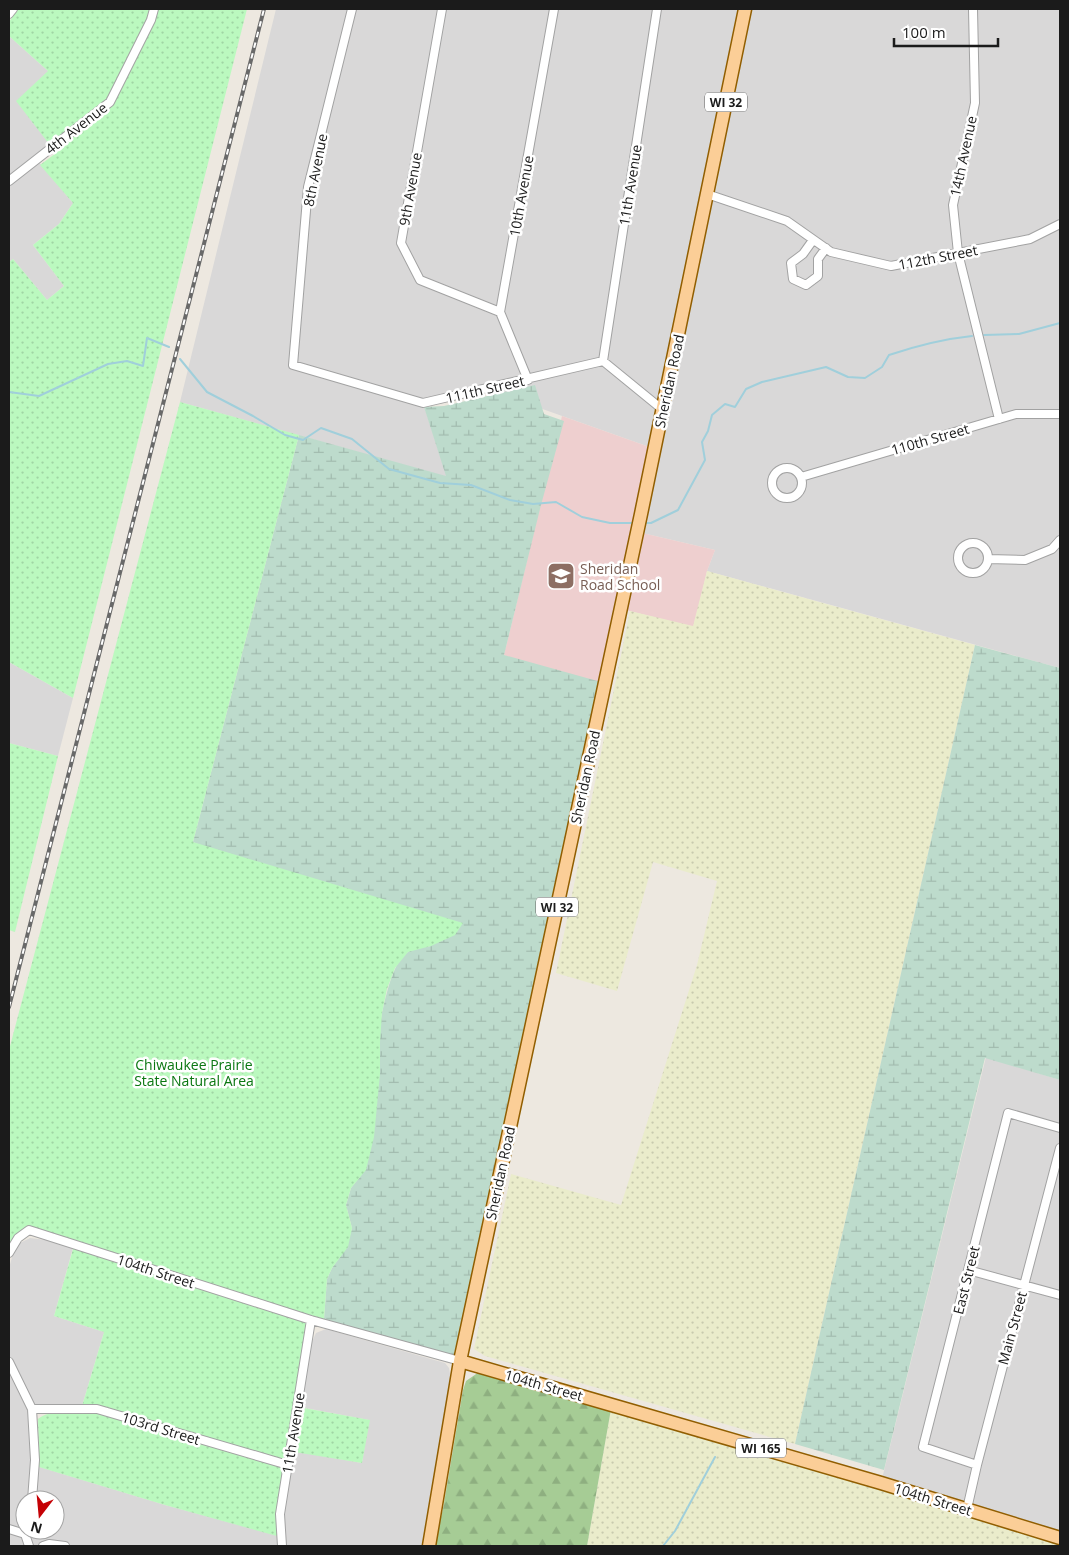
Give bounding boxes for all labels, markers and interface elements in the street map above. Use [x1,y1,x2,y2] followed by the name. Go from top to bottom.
[894,15,998,47] scale bar
[902,22,946,42] text: 100 m
[705,92,747,111] road number: WI 32
[41,98,111,158] street label: 4th Avenue
[945,114,981,198] street label: 14th Avenue
[299,132,331,208] street label: 8th Avenue
[614,143,646,227] street label: 11th Avenue
[394,151,426,227] street label: 9th Avenue
[505,154,537,238] street label: 10th Avenue
[897,240,979,274] street label: 112th Street
[650,332,688,430] street label: Sheridan Road
[444,371,526,407] street label: 111th Street
[889,419,971,459] street label: 110th Street
[580,559,660,594] place label: Sheridan Road School
[546,561,576,591] school or university icon: Sheridan Road School
[566,728,604,826] street label: Sheridan Road
[536,898,578,916] road number: WI 32
[134,1055,254,1090] park label: Chiwaukee Prairie State Natural Area
[481,1124,519,1222] street label: Sheridan Road
[948,1244,984,1316] street label: East Street
[115,1250,197,1292] street label: 104th Street
[993,1289,1031,1367] street label: Main Street
[503,1365,585,1405] street label: 104th Street
[277,1391,309,1475] street label: 11th Avenue
[119,1407,203,1449] street label: 103rd Street
[736,1439,786,1458] road number: WI 165
[892,1478,974,1520] street label: 104th Street
[15,1490,65,1540] north arrow
[28,1517,44,1539] text: N

